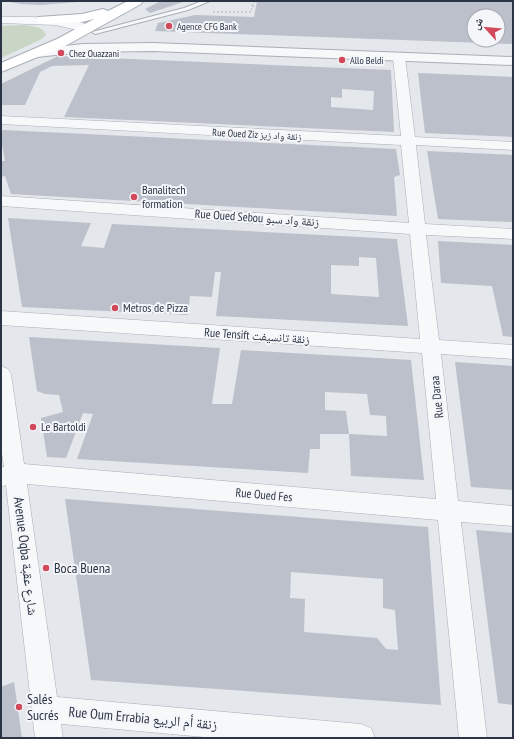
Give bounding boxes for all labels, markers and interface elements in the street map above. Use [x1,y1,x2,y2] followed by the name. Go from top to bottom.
[466,8,506,48] north arrow
[468,15,487,32] text: ش
[177,20,237,33] place label: Agence CFG Bank
[164,21,174,31] marker: Agence CFG Bank
[69,47,119,60] place label: Chez Ouazzani
[56,48,66,58] marker: Chez Ouazzani
[350,54,384,67] place label: Allo Beldi
[337,55,347,65] marker: Allo Beldi
[212,126,302,143] street label: Rue Oued Ziz زنقة واد زيز
[142,182,186,211] place label: Banalitech formation
[129,192,139,202] marker: Banalitech formation
[194,206,320,230] street label: Rue Oued Sebou زنقة واد سبو
[123,300,188,315] place label: Metros de Pizza
[110,303,120,313] marker: Metros de Pizza
[204,324,311,347] street label: Rue Tensift زنقة تانسيفت
[427,375,446,419] street label: Rue Daraa
[41,419,86,434] place label: Le Bartoldi
[28,422,38,432] marker: Le Bartoldi
[235,485,293,504] street label: Rue Oued Fes
[9,496,42,616] street label: Avenue Oqba شارع عقبة
[54,559,110,577] place label: Boca Buena
[41,563,51,573] marker: Boca Buena
[27,690,59,724] place label: Salés Sucrés
[14,702,24,712] marker: Salés Sucrés
[68,703,218,734] street label: Rue Oum Errabia زنقة أم الربيع

